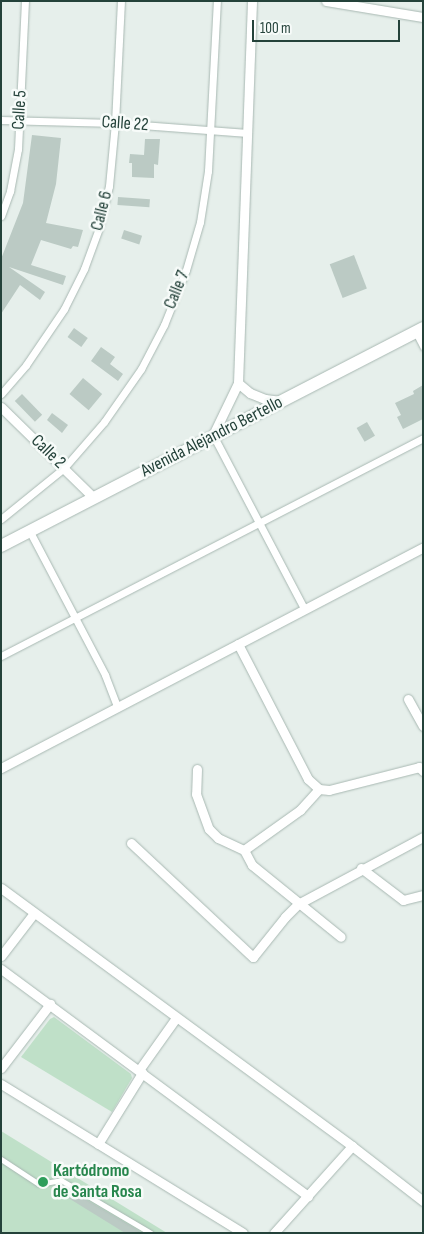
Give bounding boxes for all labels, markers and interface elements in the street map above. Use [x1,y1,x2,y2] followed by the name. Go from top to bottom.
[254,10,402,42] scale bar
[260,19,291,38] text: 100 m
[8,90,32,130] street label: Calle 5
[101,112,149,136] street label: Calle 22
[87,189,117,233] street label: Calle 6
[160,268,194,312] street label: Calle 7
[137,392,287,482] street label: Avenida Alejandro Bertello
[26,430,70,474] street label: Calle 2
[53,1161,142,1204] place label: Kartódromo de Santa Rosa
[37,1176,49,1188] marker: Kartódromo de Santa Rosa

